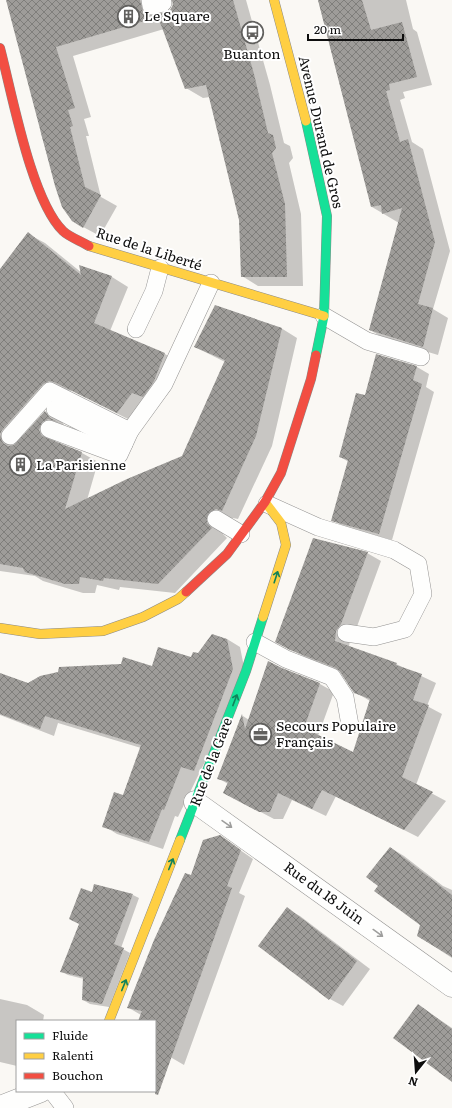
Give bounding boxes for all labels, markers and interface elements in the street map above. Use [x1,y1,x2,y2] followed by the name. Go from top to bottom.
[116,3,142,29] building icon: Le Square
[144,5,210,25] place label: Le Square
[308,16,403,42] scale bar
[239,19,265,45] bus stop icon: Buanton
[314,20,341,38] text: 20 m
[223,43,281,63] place label: Buanton
[295,54,349,210] street label: Avenue Durand de Gros
[94,221,205,275] street label: Rue de la Liberté
[8,452,34,478] building icon: La Parisienne
[36,454,126,474] place label: La Parisienne
[273,570,280,583] one-way arrow
[231,695,239,707] one-way arrow
[184,714,236,809] street label: Rue de la Gare
[276,715,396,751] place label: Secours Populaire Français
[248,721,274,747] office icon: Secours Populaire Français
[221,820,232,828] one-way arrow
[280,856,369,928] street label: Rue du 18 Juin
[167,858,175,870] one-way arrow
[373,928,384,937] one-way arrow
[120,979,128,991] one-way arrow
[16,1020,156,1092] legend
[52,1026,88,1044] text: Fluide
[52,1046,93,1064] text: Ralenti
[396,1052,436,1092] north arrow
[52,1066,103,1084] text: Bouchon
[406,1074,420,1092] text: N

